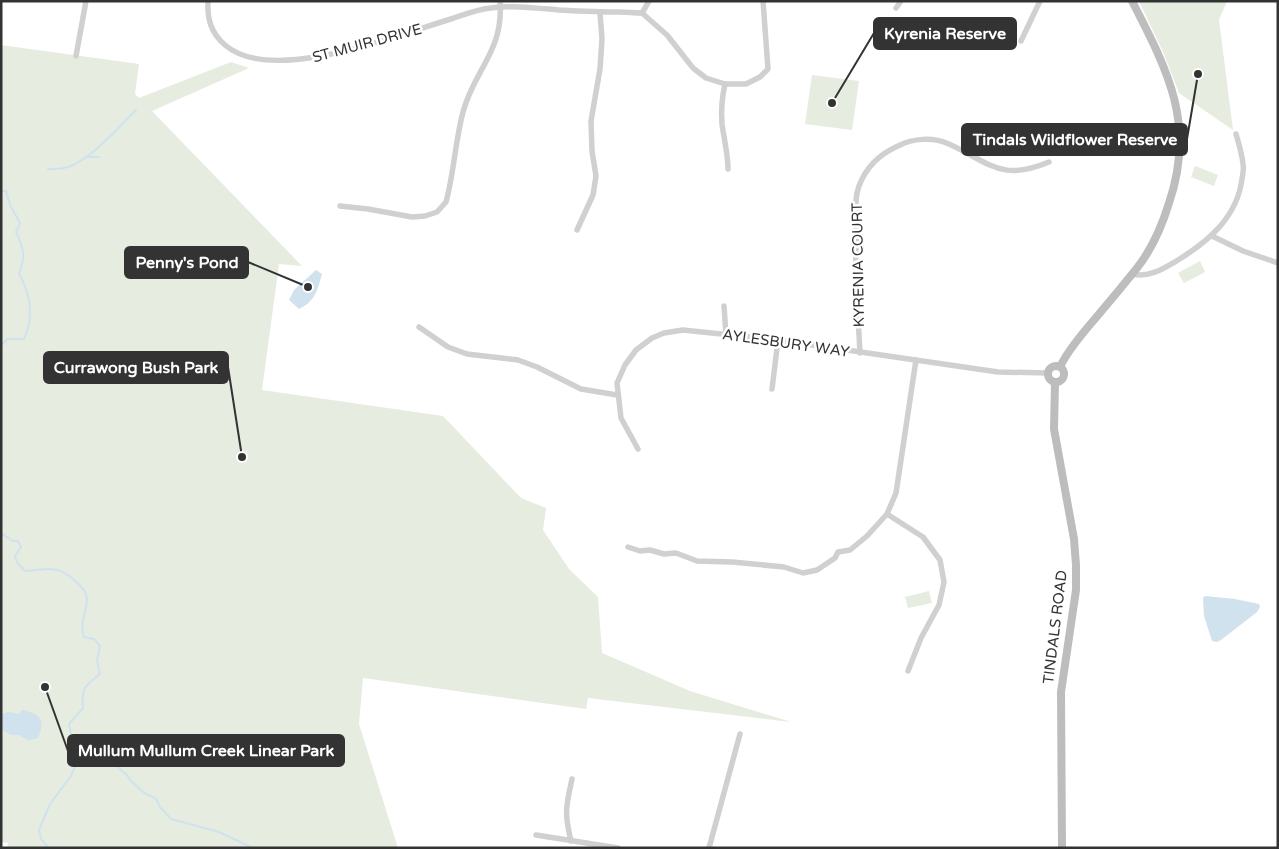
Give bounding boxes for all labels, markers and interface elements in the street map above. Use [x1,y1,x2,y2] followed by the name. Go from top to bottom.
[874,18,1016,49] callout: Kyrenia Reserve
[310,20,424,66] street label: ST MUIR DRIVE
[884,24,1006,44] text: Kyrenia Reserve
[962,124,1187,155] callout: Tindals Wildflower Reserve
[972,130,1177,150] text: Tindals Wildflower Reserve
[848,202,868,328] street label: KYRENIA COURT
[125,247,248,278] callout: Penny's Pond
[135,253,239,273] text: Penny's Pond
[721,325,851,361] street label: AYLESBURY WAY
[44,352,228,383] callout: Currawong Bush Park
[54,358,219,378] text: Currawong Bush Park
[1039,569,1071,685] street label: TINDALS ROAD
[68,735,344,766] callout: Mullum Mullum Creek Linear Park
[78,741,335,761] text: Mullum Mullum Creek Linear Park

